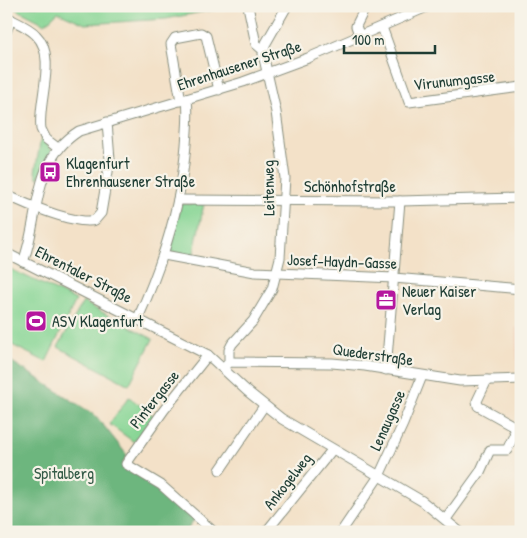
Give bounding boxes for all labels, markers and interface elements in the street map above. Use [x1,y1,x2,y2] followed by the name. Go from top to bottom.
[344,22,436,54] scale bar
[352,29,385,50] text: 100 m
[174,34,304,95] street label: Ehrenhausener Straße
[412,65,496,95] street label: Virunumgasse
[66,152,196,192] place label: Klagenfurt Ehrenhausener Straße
[38,160,62,184] bus stop icon: Klagenfurt Ehrenhausener Straße
[257,160,279,216] street label: Leitenweg
[304,175,397,197] street label: Schönhofstraße
[32,240,137,308] street label: Ehrentaler Straße
[287,248,398,274] street label: Josef-Haydn-Gasse
[402,280,476,320] place label: Neuer Kaiser Verlag
[374,288,398,312] office icon: Neuer Kaiser Verlag
[24,309,48,333] sports icon: ASV Klagenfurt
[52,310,144,332] place label: ASV Klagenfurt
[331,337,415,371] street label: Quederstraße
[124,365,184,433] street label: Pintergasse
[364,386,410,454] street label: Lenaugasse
[258,448,316,514] street label: Ankogelweg
[34,462,94,484] park label: Spitalberg

